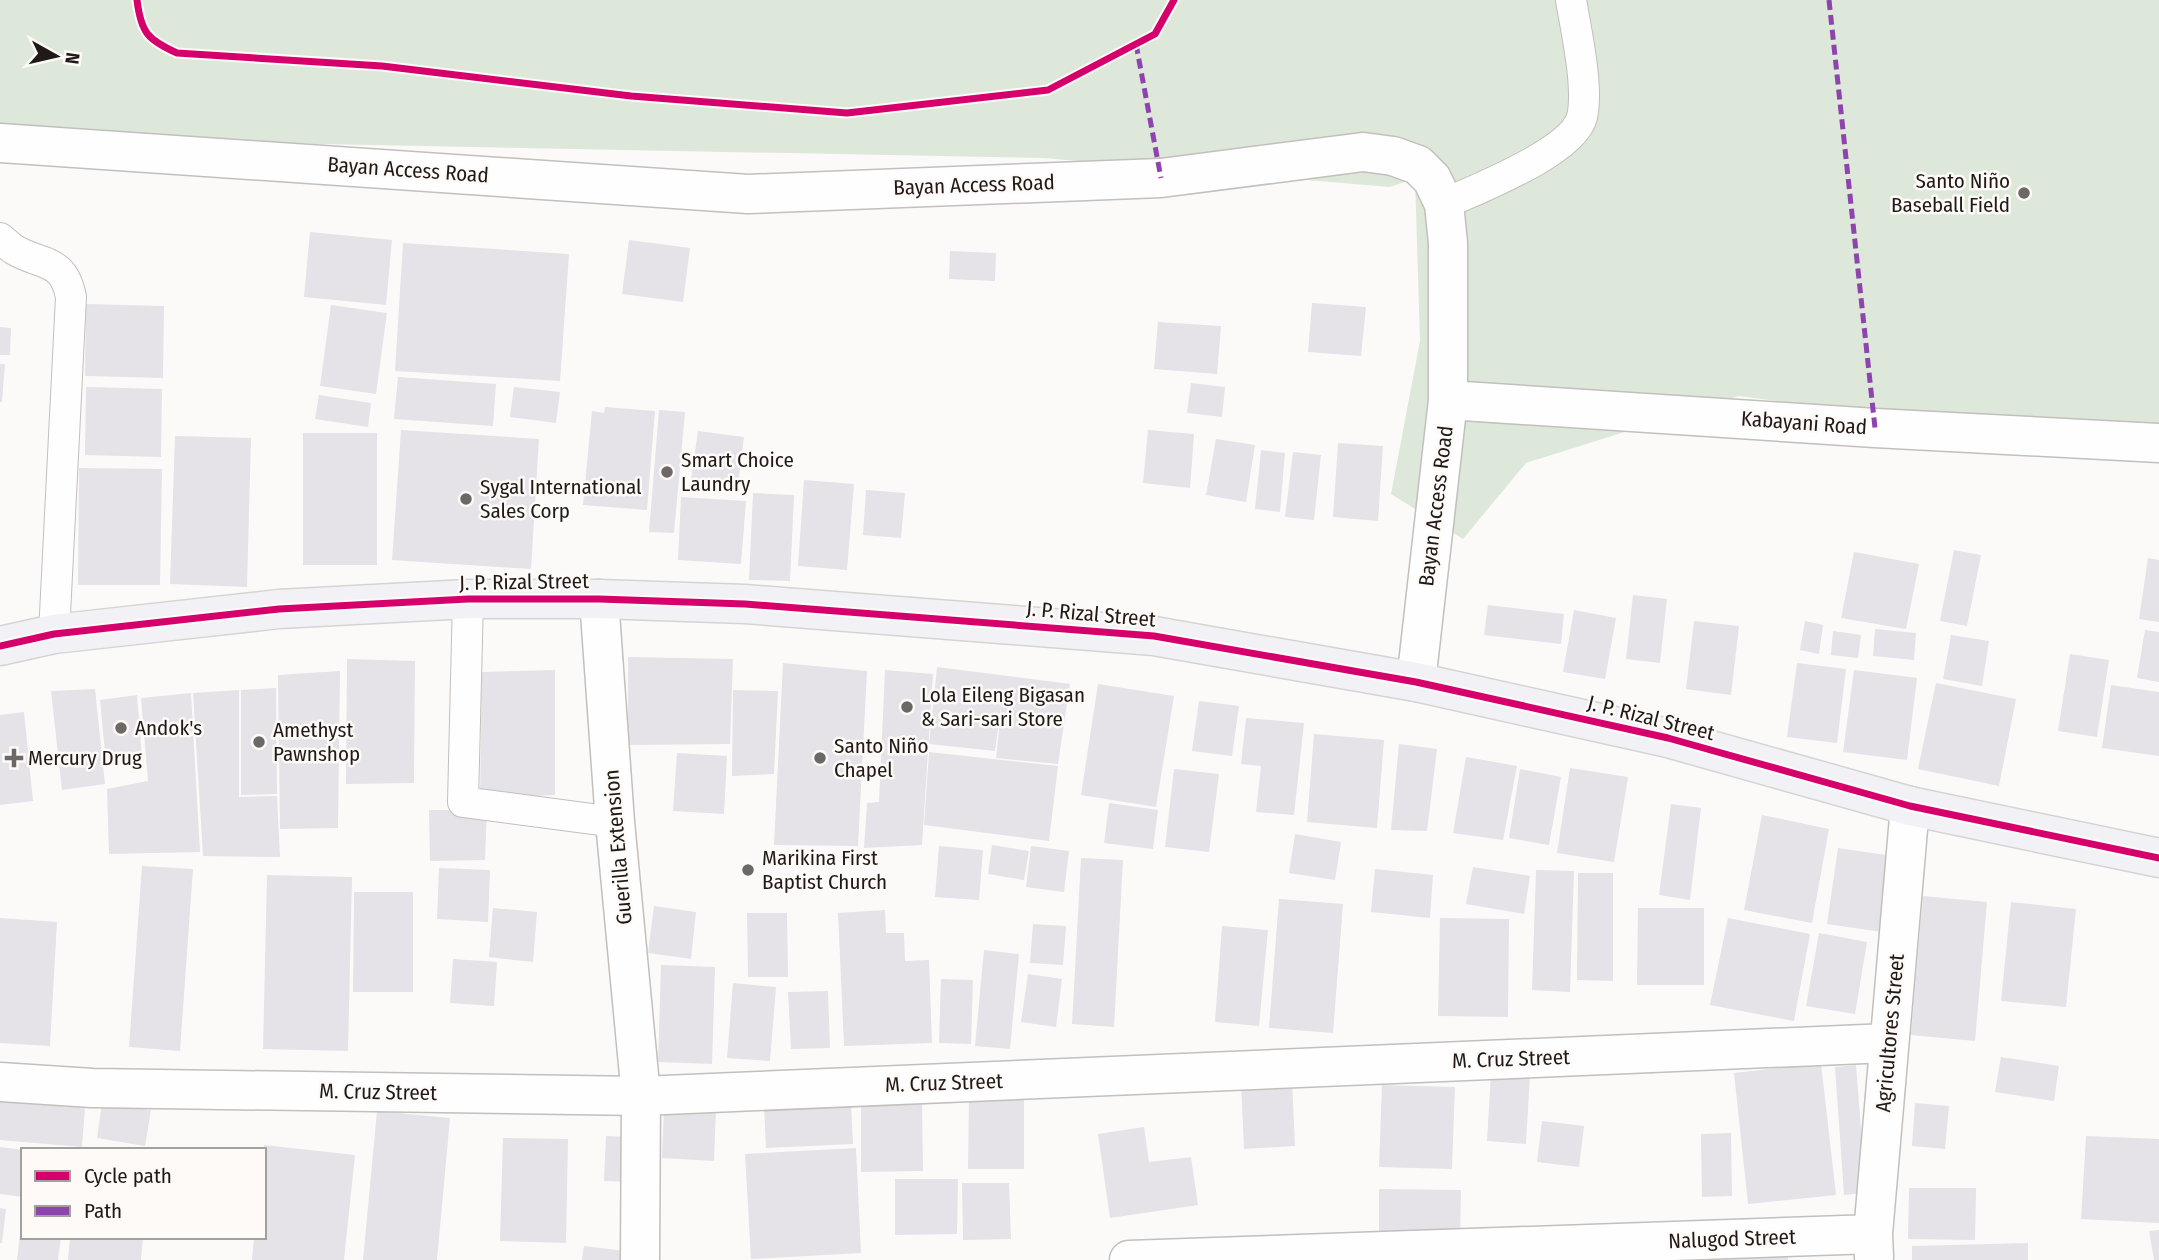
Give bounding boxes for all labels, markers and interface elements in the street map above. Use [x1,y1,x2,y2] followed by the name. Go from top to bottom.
[21,21,91,91] north arrow
[60,51,85,66] text: N
[326,151,490,189] street label: Bayan Access Road
[1891,168,2010,218] place label: Santo Niño Baseball Field
[893,169,1055,201] street label: Bayan Access Road
[2016,185,2032,201] marker: Santo Niño Baseball Field
[1740,406,1868,440] street label: Kabayani Road
[1413,424,1459,588] street label: Bayan Access Road
[681,447,794,497] place label: Smart Choice Laundry
[659,464,675,480] marker: Smart Choice Laundry
[480,474,642,524] place label: Sygal International Sales Corp
[458,491,474,507] marker: Sygal International Sales Corp
[459,568,589,596] street label: J. P. Rizal Street
[1025,595,1157,633] street label: J. P. Rizal Street
[921,682,1085,732] place label: Lola Eileng Bigasan & Sari-sari Store
[1585,690,1717,746] street label: J. P. Rizal Street
[899,699,915,715] marker: Lola Eileng Bigasan & Sari-sari Store
[135,715,202,741] place label: Andok's
[273,717,360,767] place label: Amethyst Pawnshop
[113,720,129,736] marker: Andok's
[834,733,928,783] place label: Santo Niño Chapel
[251,734,267,750] marker: Amethyst Pawnshop
[28,745,142,771] place label: Mercury Drug
[6,750,22,766] marker: Mercury Drug
[812,750,828,766] marker: Santo Niño Chapel
[598,768,638,926] street label: Guerilla Extension
[762,845,887,895] place label: Marikina First Baptist Church
[740,862,756,878] marker: Marikina First Baptist Church
[1870,952,1910,1113] street label: Agricultores Street
[1452,1044,1570,1074] street label: M. Cruz Street
[885,1068,1003,1098] street label: M. Cruz Street
[319,1078,437,1106] street label: M. Cruz Street
[21,1148,266,1239] legend
[84,1163,172,1189] text: Cycle path
[84,1198,122,1224] text: Path
[1668,1224,1796,1254] street label: Nalugod Street

